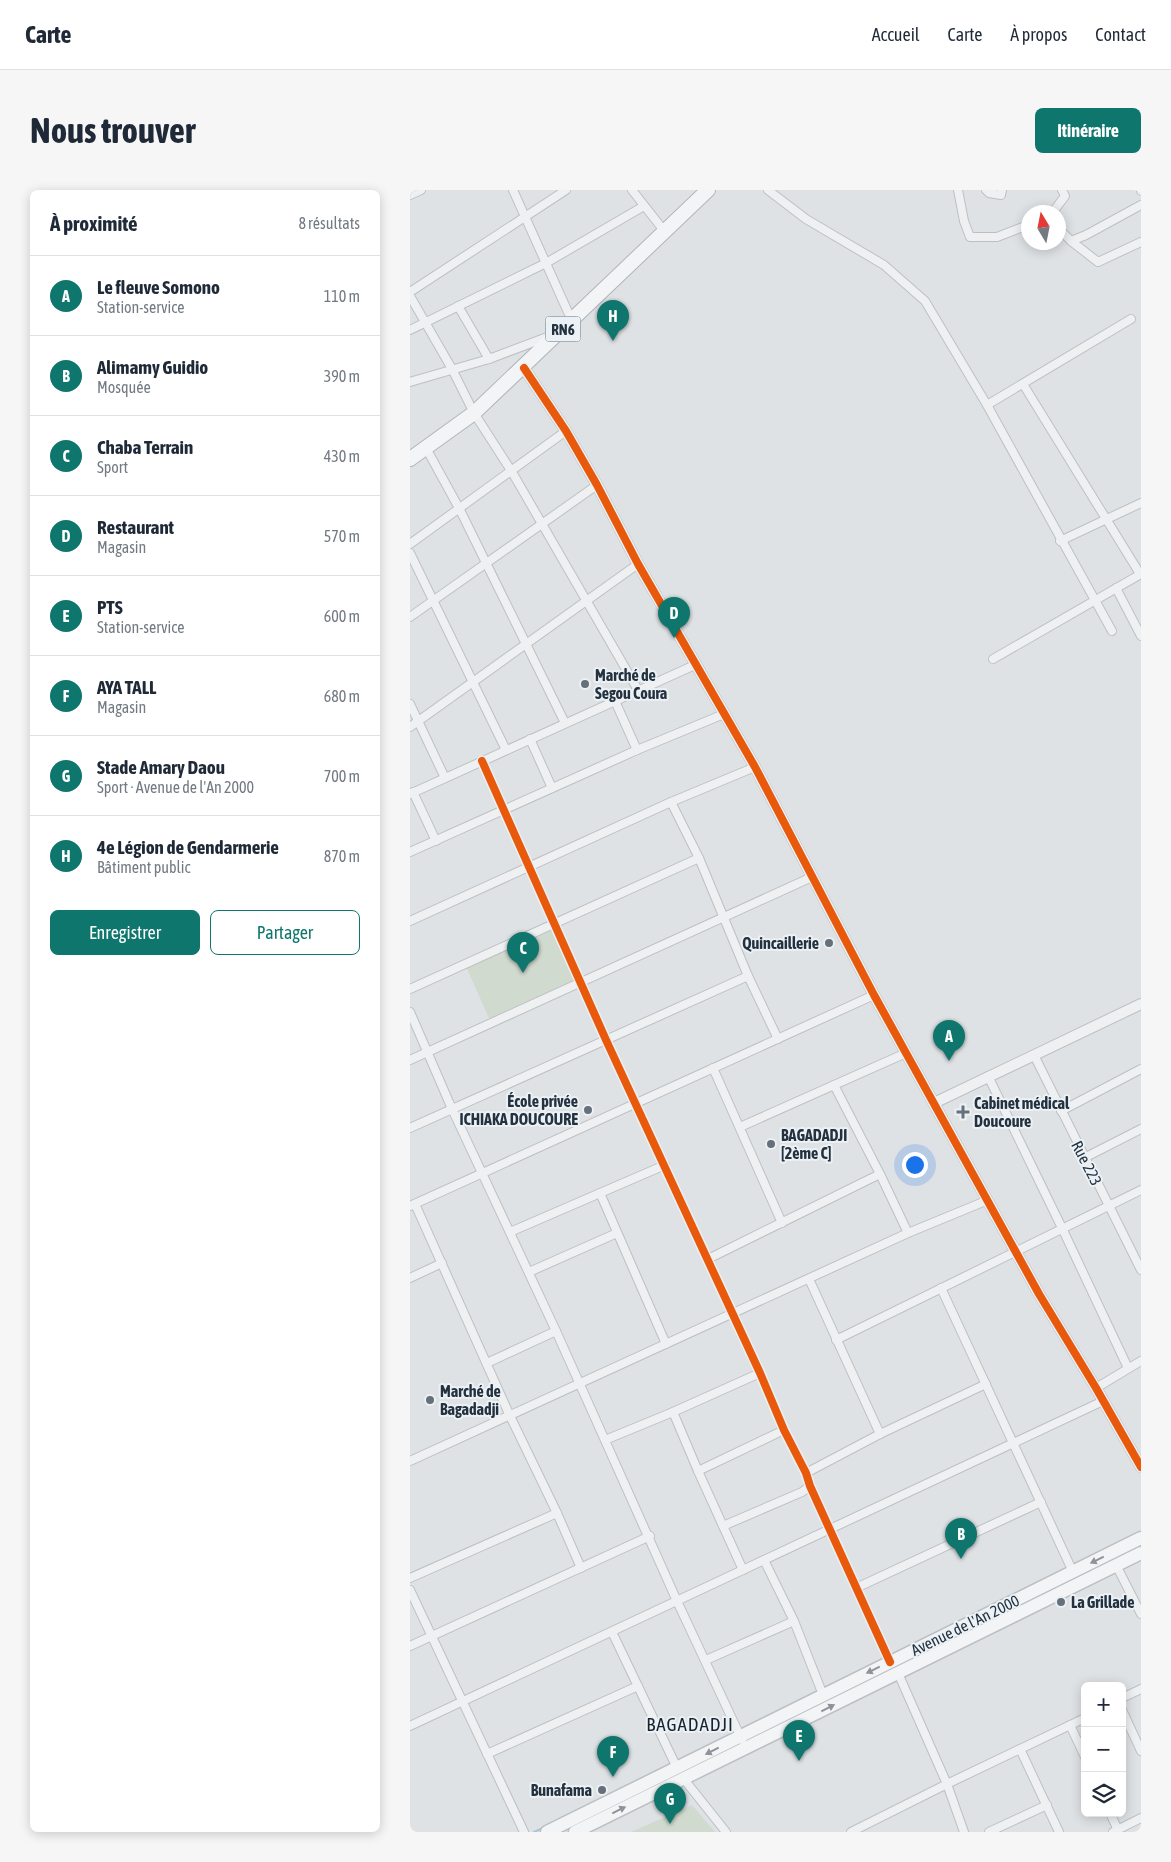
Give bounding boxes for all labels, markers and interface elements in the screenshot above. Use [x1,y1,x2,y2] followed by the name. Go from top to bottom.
[25,21,71,48] text: Carte
[872,24,920,45] text: Accueil
[948,24,982,45] text: Carte
[1010,24,1067,45] text: À propos
[1095,24,1146,45] text: Contact
[1035,108,1141,153] button: Itinéraire
[30,110,195,150] text: Nous trouver
[1021,205,1066,250] north arrow
[50,211,138,235] text: À proximité
[298,214,360,232] text: 8 résultats
[97,276,220,298] text: Le fleuve Somono
[62,287,70,305] text: A
[324,287,360,305] text: 110 m
[97,298,184,316] text: Station-service
[597,300,629,341] pin: H
[546,316,580,342] road number: RN6
[97,356,208,378] text: Alimamy Guidio
[62,367,70,385] text: B
[324,367,360,385] text: 390 m
[97,378,151,396] text: Mosquée
[97,436,193,458] text: Chaba Terrain
[62,447,70,465] text: C
[324,447,360,465] text: 430 m
[97,458,128,476] text: Sport
[97,516,174,538] text: Restaurant
[62,527,70,545] text: D
[324,527,360,545] text: 570 m
[97,538,146,556] text: Magasin
[97,596,123,618] text: PTS
[658,597,690,638] pin: D
[63,607,69,625] text: E
[324,607,360,625] text: 600 m
[97,618,184,636] text: Station-service
[595,666,667,702] place label: Marché de Segou Coura
[97,676,156,698] text: AYA TALL
[579,678,591,690] marker: Marché de Segou Coura
[63,687,69,705] text: F
[324,687,360,705] text: 680 m
[97,698,146,716] text: Magasin
[97,756,225,778] text: Stade Amary Daou
[62,767,70,785] text: G
[324,767,360,785] text: 700 m
[97,778,254,796] text: Sport · Avenue de l'An 2000
[97,836,279,858] text: 4e Légion de Gendarmerie
[61,847,71,865] text: H
[324,847,360,865] text: 870 m
[97,858,190,876] text: Bâtiment public
[50,910,200,955] button: Enregistrer
[210,910,360,955] button: Partager
[507,932,539,973] pin: C
[742,934,819,952] place label: Quincaillerie
[823,937,835,949] marker: Quincaillerie
[933,1020,965,1061] pin: A
[459,1092,578,1128] place label: École privée ICHIAKA DOUCOURE
[974,1094,1070,1130] place label: Cabinet médical Doucoure
[582,1104,594,1116] marker: École privée ICHIAKA DOUCOURE
[956,1105,970,1119] marker: Cabinet médical Doucoure
[781,1126,847,1162] place label: BAGADADJI [2ème C]
[765,1138,777,1150] marker: BAGADADJI [2ème C]
[1068,1138,1106,1188] street label: Rue 223
[902,1152,928,1178] your location
[440,1382,501,1418] place label: Marché de Bagadadji
[424,1394,436,1406] marker: Marché de Bagadadji
[945,1518,977,1559] pin: B
[1090,1556,1104,1564] one-way arrow
[908,1591,1022,1659] street label: Avenue de l'An 2000
[1071,1593,1134,1611] place label: La Grillade
[1055,1596,1067,1608] marker: La Grillade
[866,1667,880,1675] one-way arrow
[1081,1682,1126,1817] map controls
[1081,1682,1126,1727] button: +
[820,1704,835,1712] one-way arrow
[646,1713,734,1735] district label: BAGADADJI
[783,1720,815,1761] pin: E
[1081,1727,1126,1772] button: −
[597,1736,629,1777] pin: F
[705,1747,719,1755] one-way arrow
[1081,1772,1126,1817] button: layers
[531,1781,592,1799] place label: Bunafama
[654,1783,686,1824] pin: G
[596,1784,608,1796] marker: Bunafama
[612,1806,626,1814] one-way arrow

